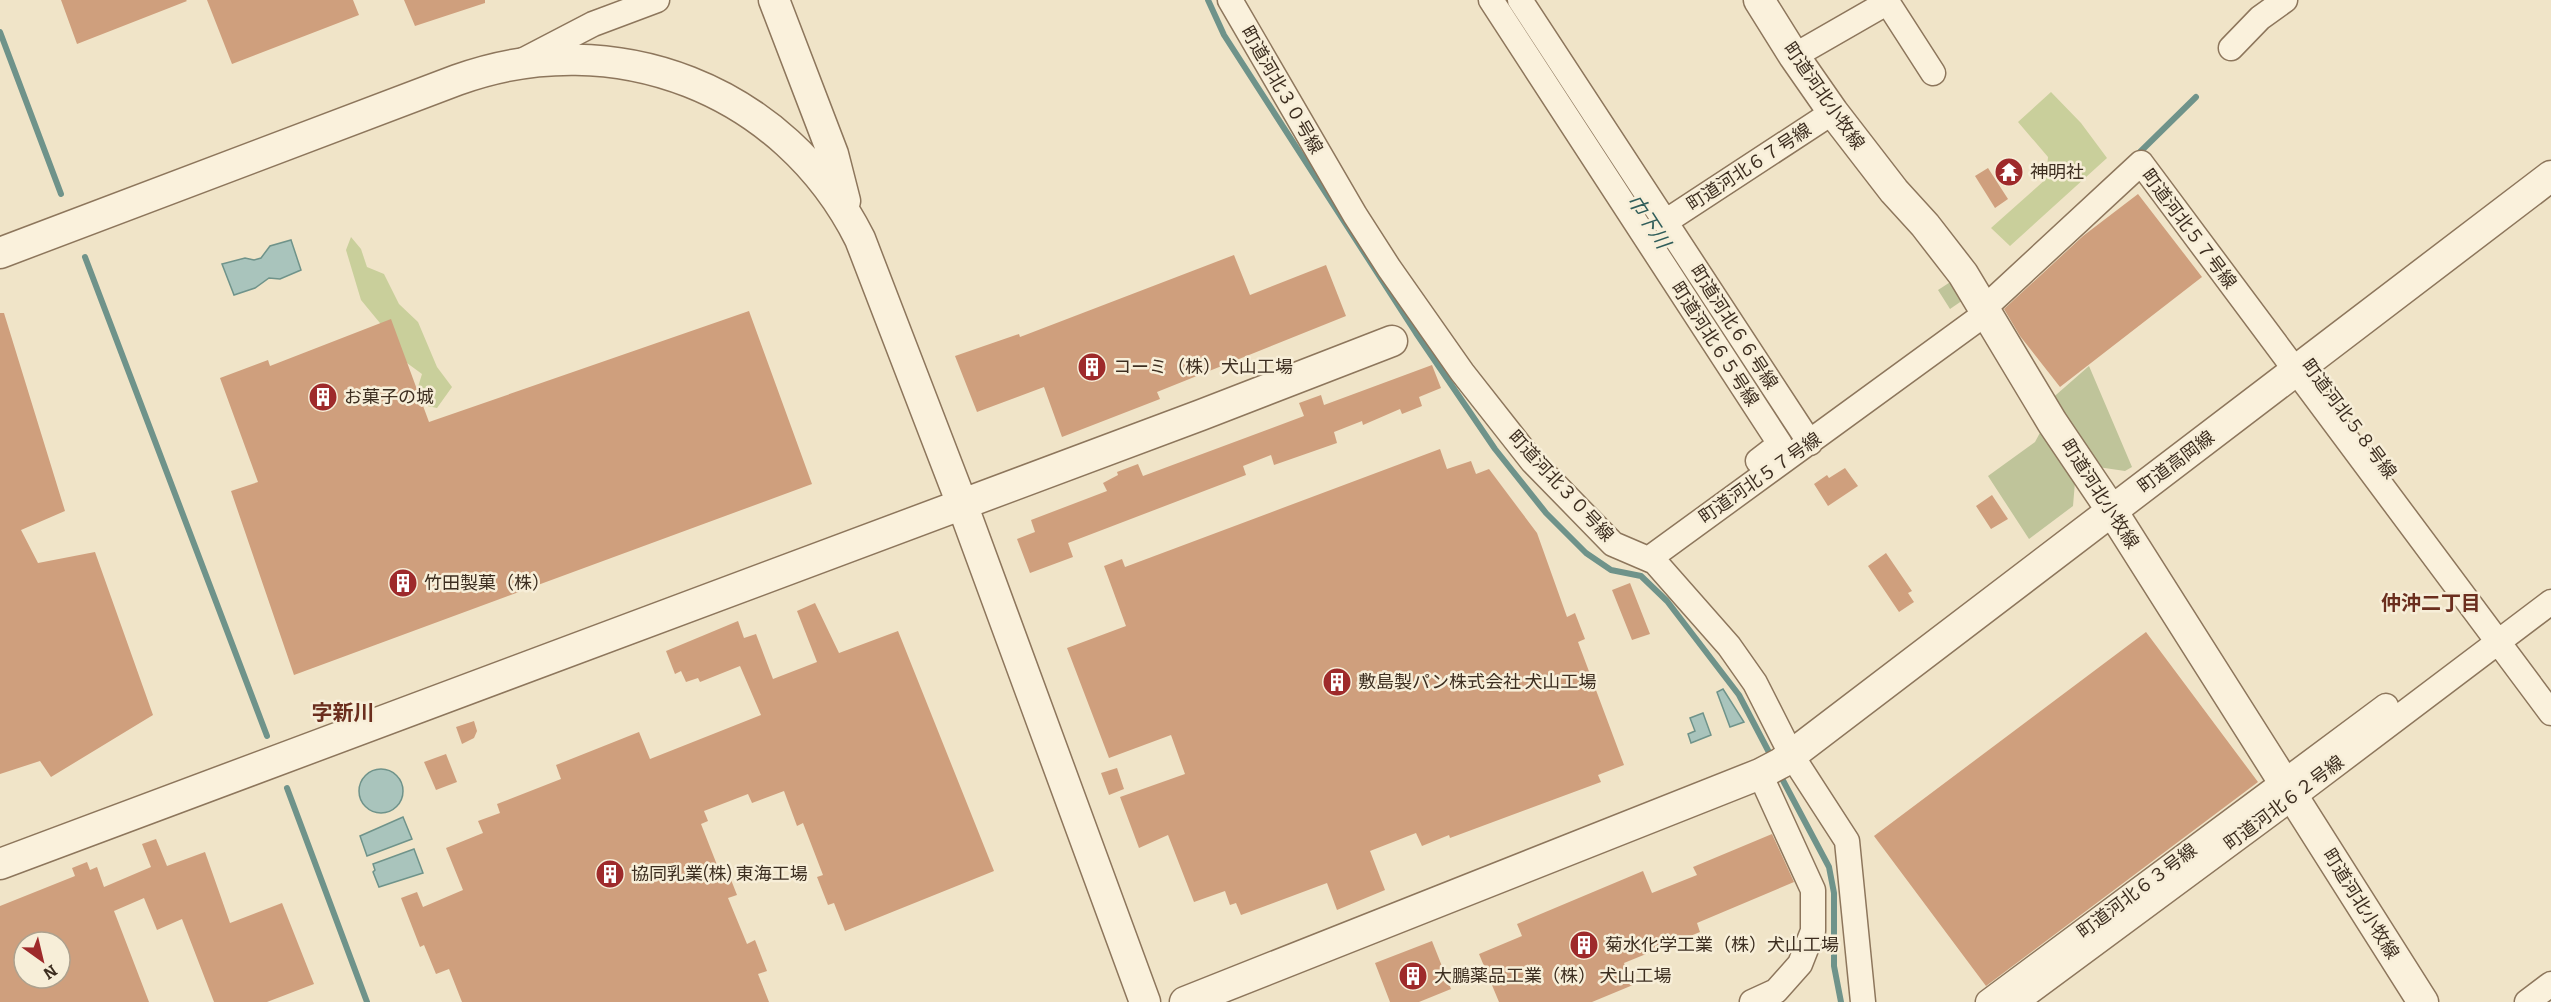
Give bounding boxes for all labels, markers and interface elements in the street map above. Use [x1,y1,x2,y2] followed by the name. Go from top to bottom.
[1236,22,1328,158] street label: 町道河北３０号線
[1779,38,1869,154] street label: 町道河北小牧線
[1683,119,1815,215] street label: 町道河北６７号線
[1993,156,2025,188] temple icon: 神明社
[2030,161,2084,183] place label: 神明社
[2137,165,2241,293] street label: 町道河北５７号線
[1623,189,1676,254] water label: 巾下川
[1686,261,1782,393] street label: 町道河北６６号線
[1667,278,1763,410] street label: 町道河北６５号線
[1076,351,1108,383] building icon: コーミ（株）犬山工場
[2297,355,2401,483] street label: 町道河北５８号線
[1113,356,1293,378] place label: コーミ（株）犬山工場
[307,381,339,413] building icon: お菓子の城
[344,386,434,408] place label: お菓子の城
[1504,426,1618,546] street label: 町道河北３０号線
[2133,426,2219,498] street label: 町道高岡線
[1695,428,1825,528] street label: 町道河北５７号線
[2056,435,2144,553] street label: 町道河北小牧線
[387,567,419,599] building icon: 竹田製菓（株）
[424,572,550,594] place label: 竹田製菓（株）
[2381,591,2481,615] district label: 仲沖二丁目
[1321,666,1353,698] building icon: 敷島製パン株式会社 犬山工場
[1358,671,1597,693] place label: 敷島製パン株式会社 犬山工場
[312,700,375,726] district label: 字新川
[2220,751,2348,855] street label: 町道河北６２号線
[2073,839,2201,943] street label: 町道河北６３号線
[2318,845,2404,963] street label: 町道河北小牧線
[594,858,626,890] building icon: 協同乳業(株) 東海工場
[631,863,808,885] place label: 協同乳業(株) 東海工場
[1568,929,1600,961] building icon: 菊水化学工業（株）犬山工場
[12,930,72,990] north arrow
[1605,934,1839,956] place label: 菊水化学工業（株）犬山工場
[1397,960,1429,992] building icon: 大鵬薬品工業（株） 犬山工場
[40,961,61,983] text: N
[1434,965,1672,987] place label: 大鵬薬品工業（株） 犬山工場

